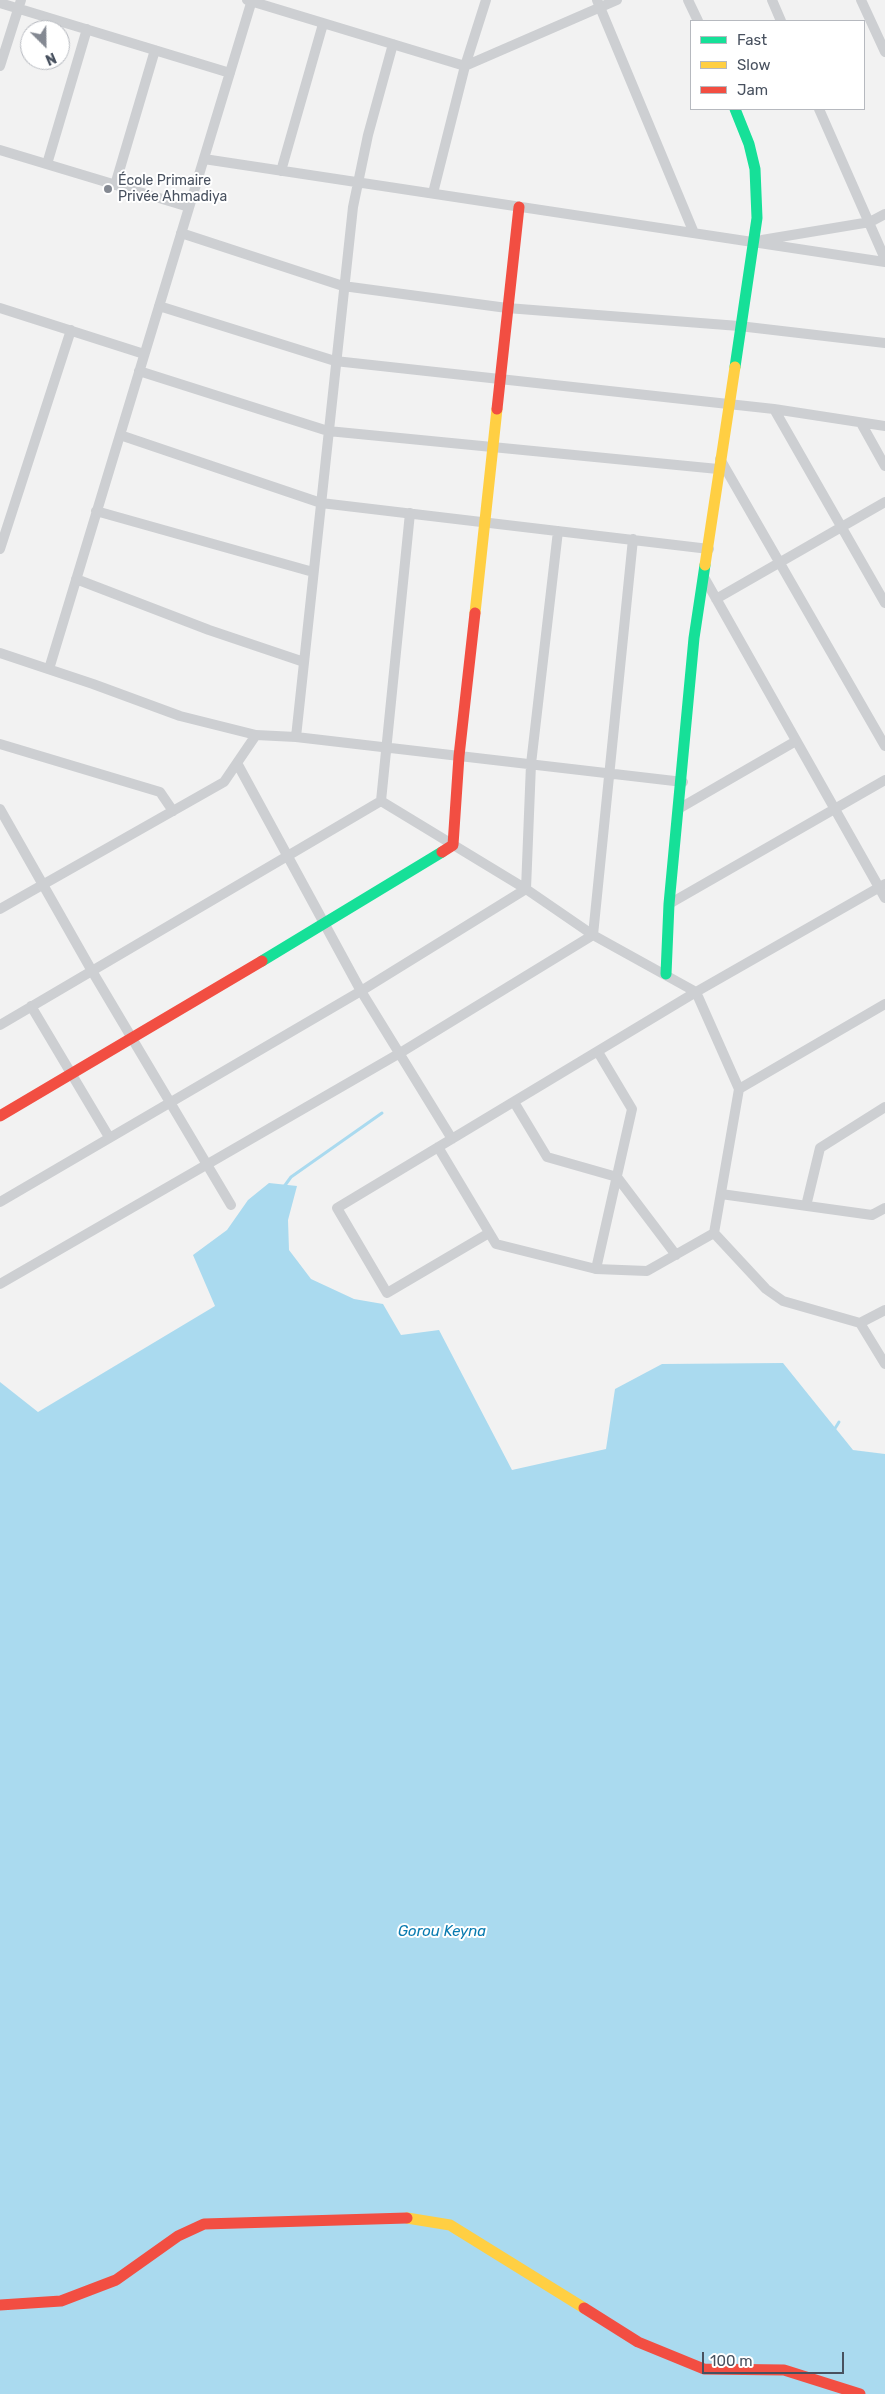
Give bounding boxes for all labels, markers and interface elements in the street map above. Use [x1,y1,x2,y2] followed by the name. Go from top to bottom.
[20,20,70,70] north arrow
[690,20,865,110] legend
[737,31,767,49] text: Fast
[43,49,59,68] text: N
[737,56,770,74] text: Slow
[737,81,768,99] text: Jam
[118,173,227,206] place label: École Primaire Privée Ahmadiya
[102,183,114,195] marker: École Primaire Privée Ahmadiya
[398,1923,486,1941] water label: Gorou Keyna
[705,2342,848,2374] scale bar
[710,2352,752,2370] text: 100 m

